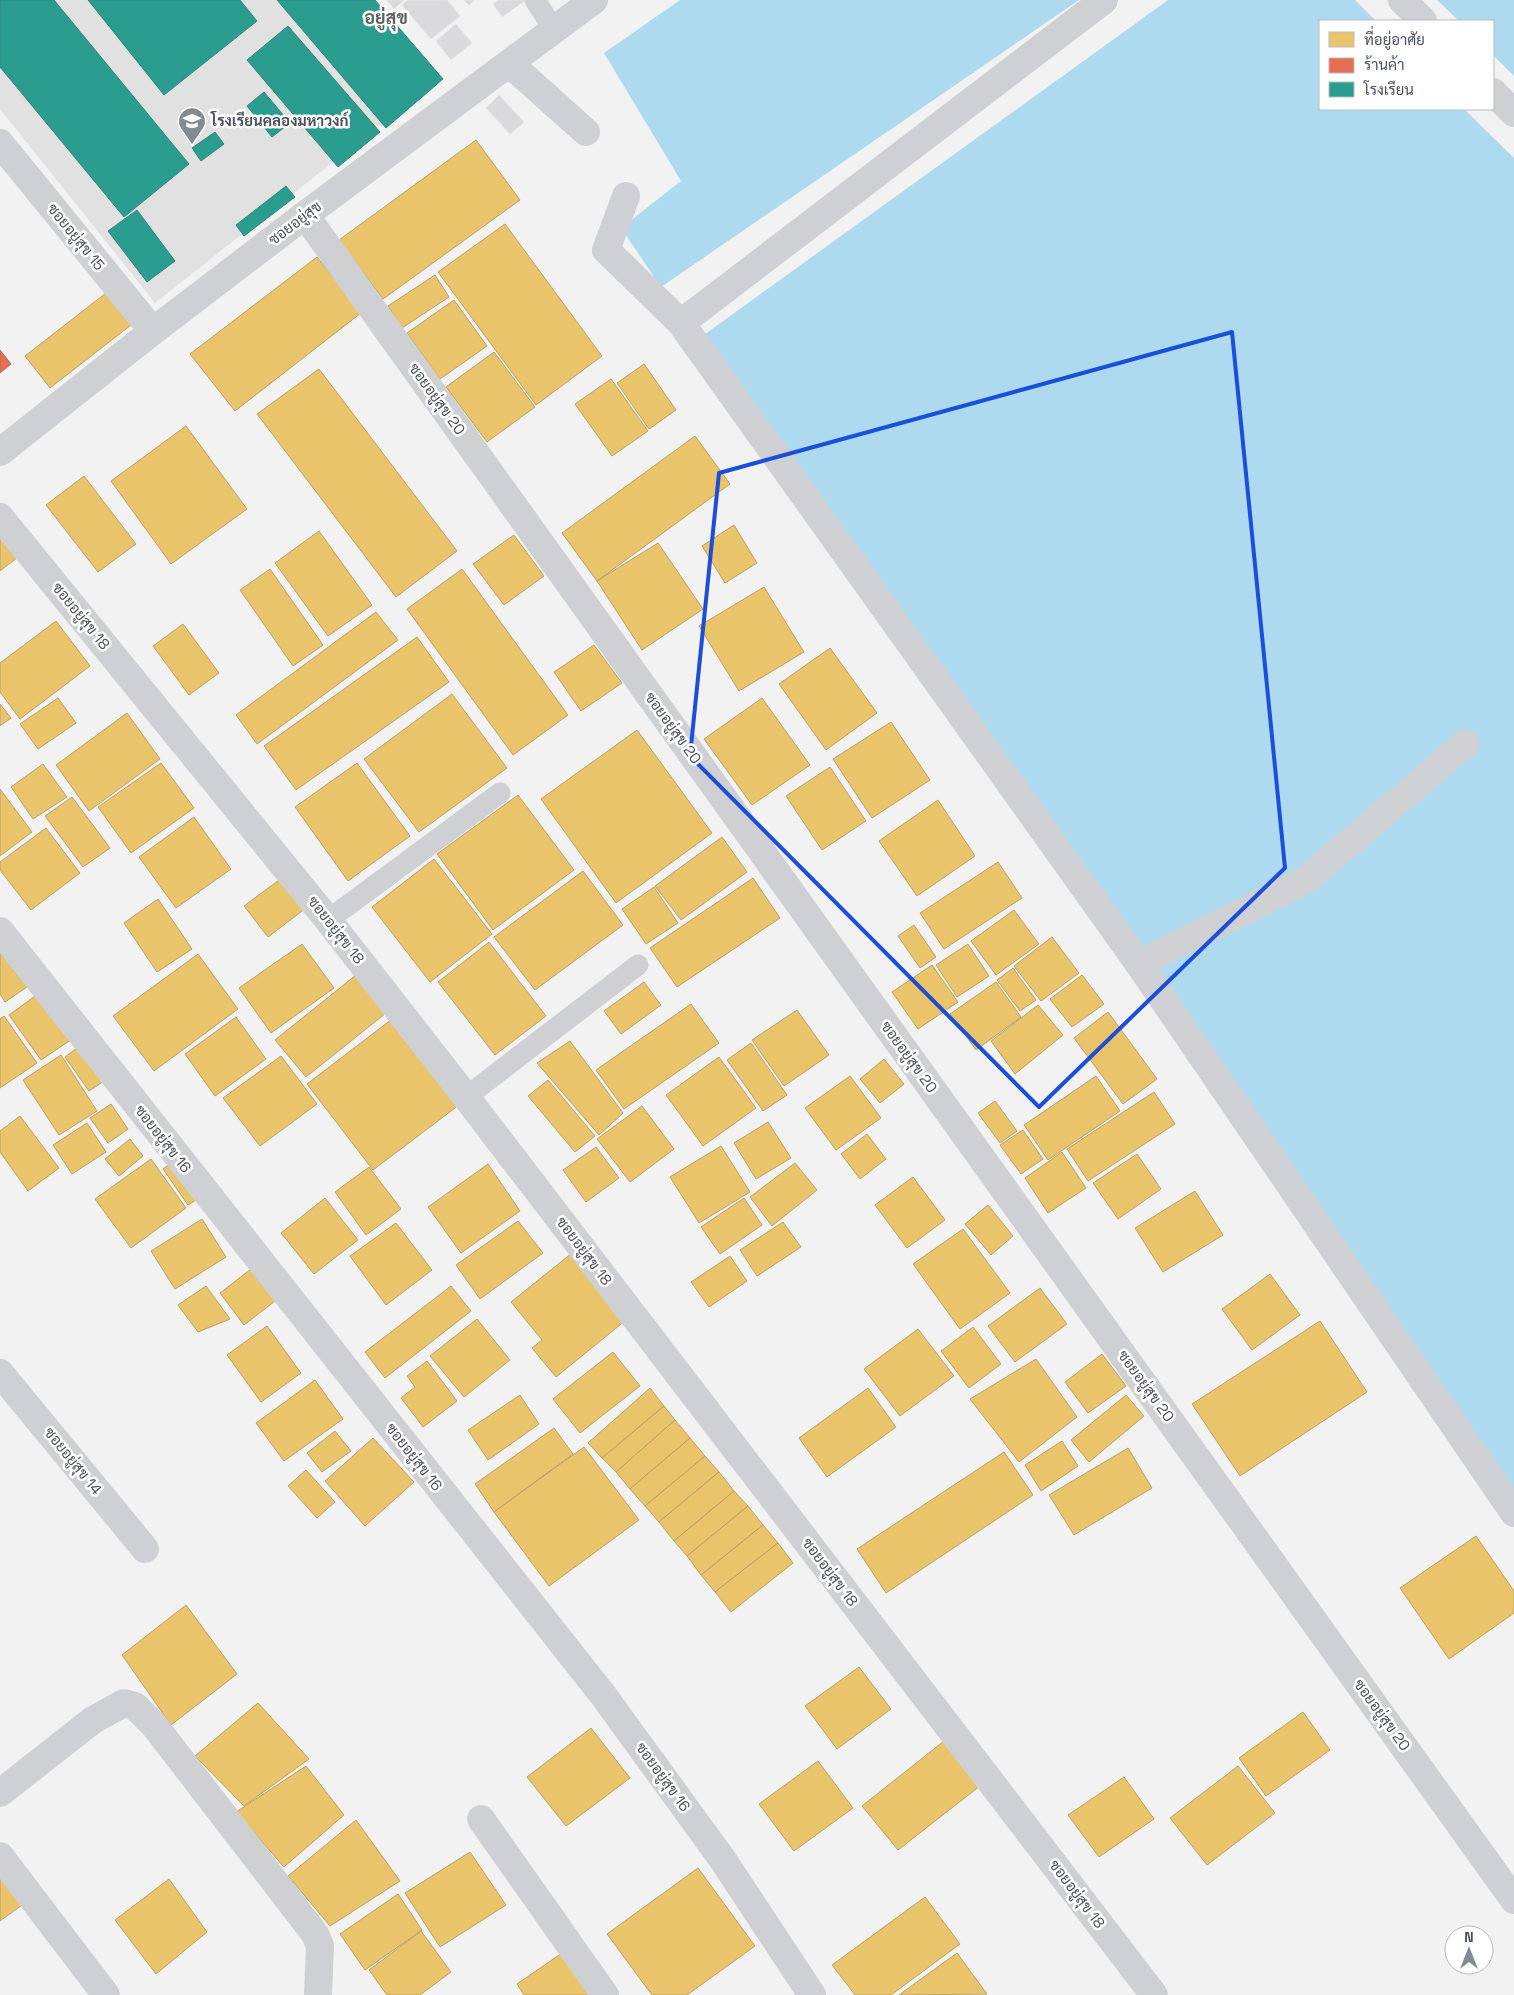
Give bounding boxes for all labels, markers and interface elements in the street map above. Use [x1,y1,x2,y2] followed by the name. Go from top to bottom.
[364,6,408,32] district label: อยู่สุข
[1319,20,1494,110] legend
[1364,25,1425,50] text: ที่อยู่อาศัย
[1364,55,1404,74] text: ร้านค้า
[1363,80,1414,99] text: โรงเรียน
[177,106,207,145] school or university icon: โรงเรียนคลองมหาวงก์
[210,110,349,130] place label: โรงเรียนคลองมหาวงก์
[264,196,326,250] street label: ซอยอยู่สุข
[42,199,109,275] street label: ซอยอยู่สุข 15
[403,359,470,440] street label: ซอยอยู่สุข 20
[47,578,114,654] street label: ซอยอยู่สุข 18
[639,688,706,769] street label: ซอยอยู่สุข 20
[302,892,369,969] street label: ซอยอยู่สุข 18
[875,1017,942,1098] street label: ซอยอยู่สุข 20
[129,1101,196,1178] street label: ซอยอยู่สุข 16
[551,1213,616,1290] street label: ซอยอยู่สุข 18
[1112,1346,1179,1427] street label: ซอยอยู่สุข 20
[380,1419,447,1496] street label: ซอยอยู่สุข 16
[39,1423,106,1499] street label: ซอยอยู่สุข 14
[797,1534,862,1611] street label: ซอยอยู่สุข 18
[1348,1675,1415,1756] street label: ซอยอยู่สุข 20
[630,1738,695,1816] street label: ซอยอยู่สุข 16
[1044,1856,1109,1933] street label: ซอยอยู่สุข 18
[1444,1925,1494,1975] north arrow
[1464,1928,1474,1946] text: N

